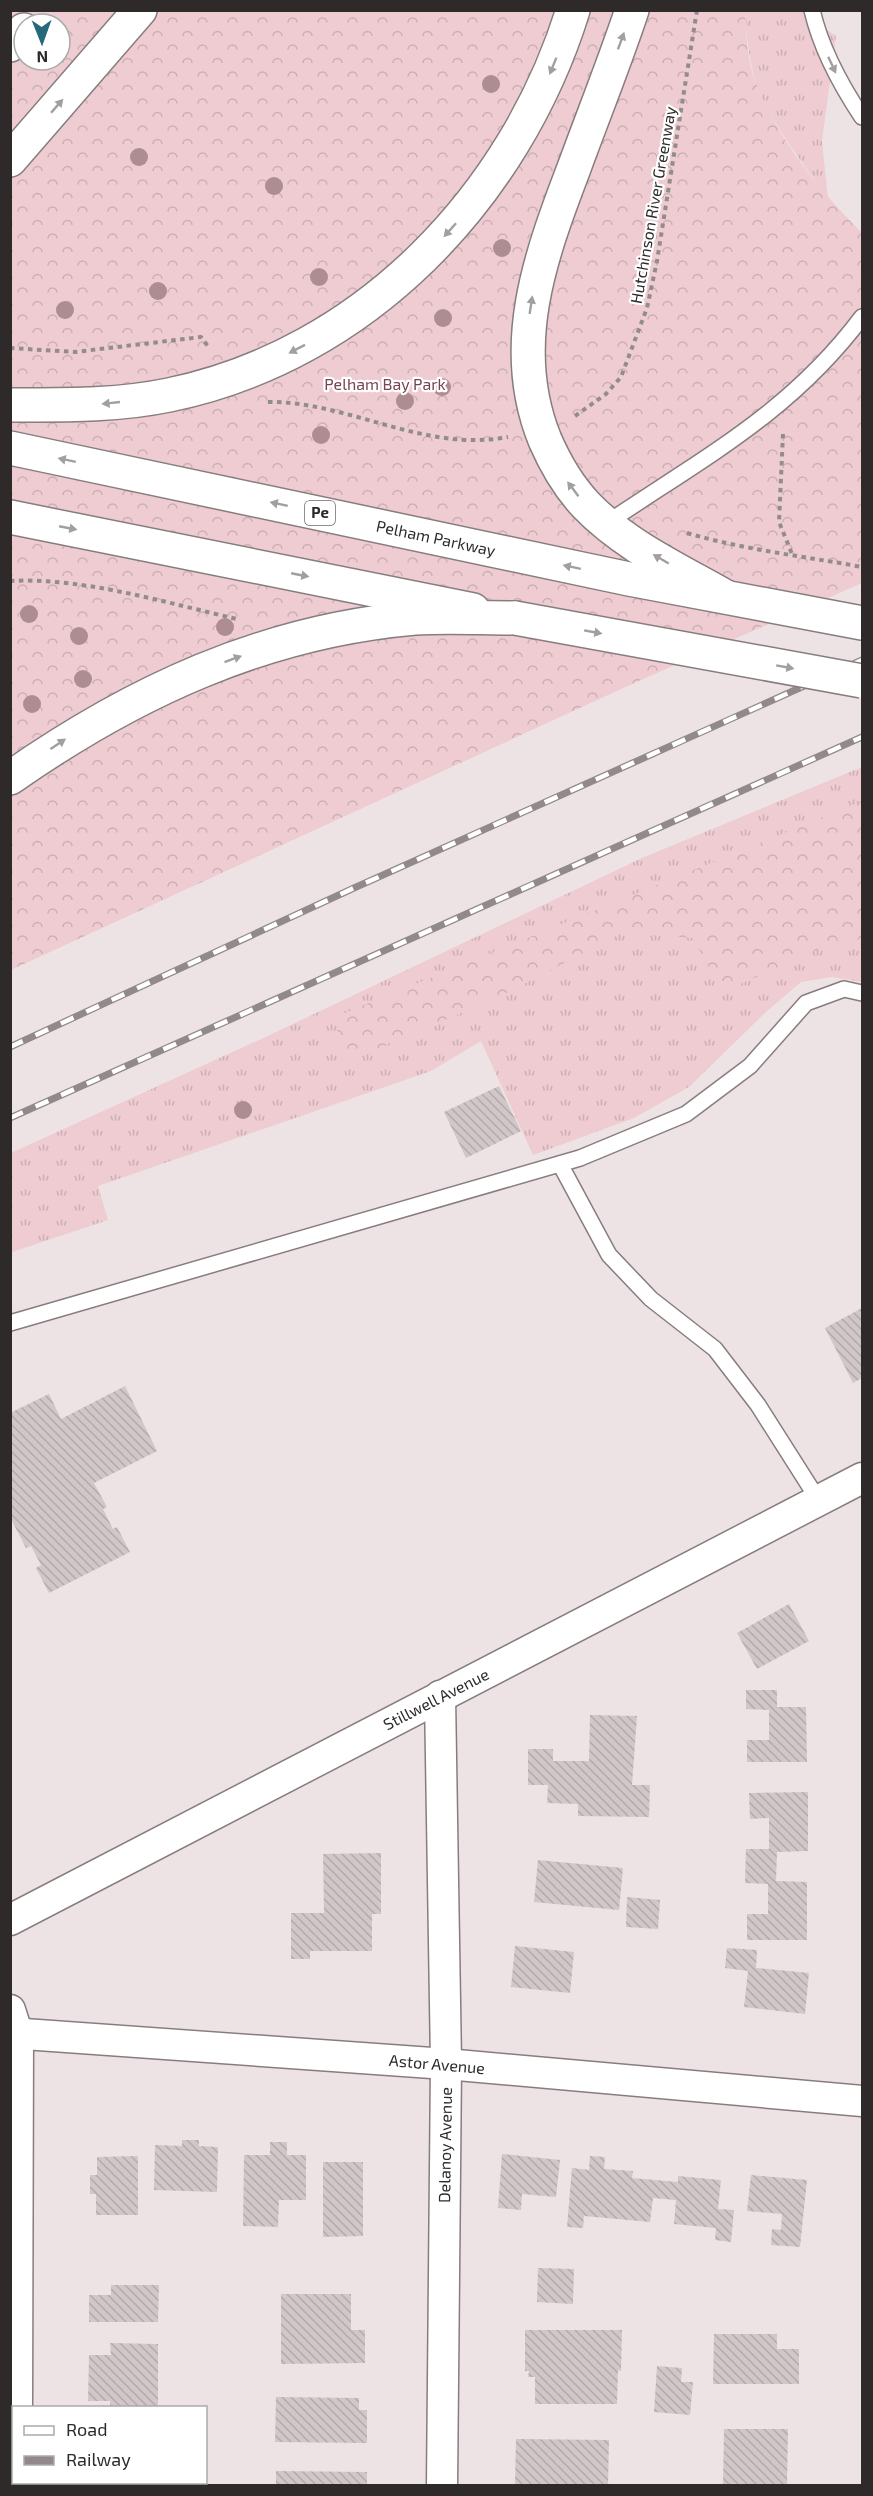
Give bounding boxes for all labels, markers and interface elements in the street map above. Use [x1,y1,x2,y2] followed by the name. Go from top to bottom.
[12,12,72,72] north arrow
[617,32,626,50] one-way arrow
[36,48,48,67] text: N
[548,57,558,75] one-way arrow
[827,57,836,74] one-way arrow
[50,99,63,114] one-way arrow
[626,104,679,305] street label: Hutchinson River Greenway
[444,222,457,237] one-way arrow
[527,295,536,314] one-way arrow
[288,343,306,353] one-way arrow
[324,374,446,393] park label: Pelham Bay Park
[102,398,121,408] one-way arrow
[58,454,77,464] one-way arrow
[567,481,580,497] one-way arrow
[269,499,288,509] one-way arrow
[305,501,335,525] road number: Pe
[375,516,498,560] street label: Pelham Parkway
[59,524,78,533] one-way arrow
[652,554,669,564] one-way arrow
[563,561,581,571] one-way arrow
[291,571,310,580] one-way arrow
[584,628,603,637] one-way arrow
[224,653,242,663] one-way arrow
[776,663,795,672] one-way arrow
[50,738,66,750] one-way arrow
[380,1664,492,1733] street label: Stillwell Avenue
[388,2050,486,2077] street label: Astor Avenue
[434,2087,455,2203] street label: Delanoy Avenue
[12,2406,207,2484] legend
[66,2418,107,2440] text: Road
[66,2448,131,2470] text: Railway

